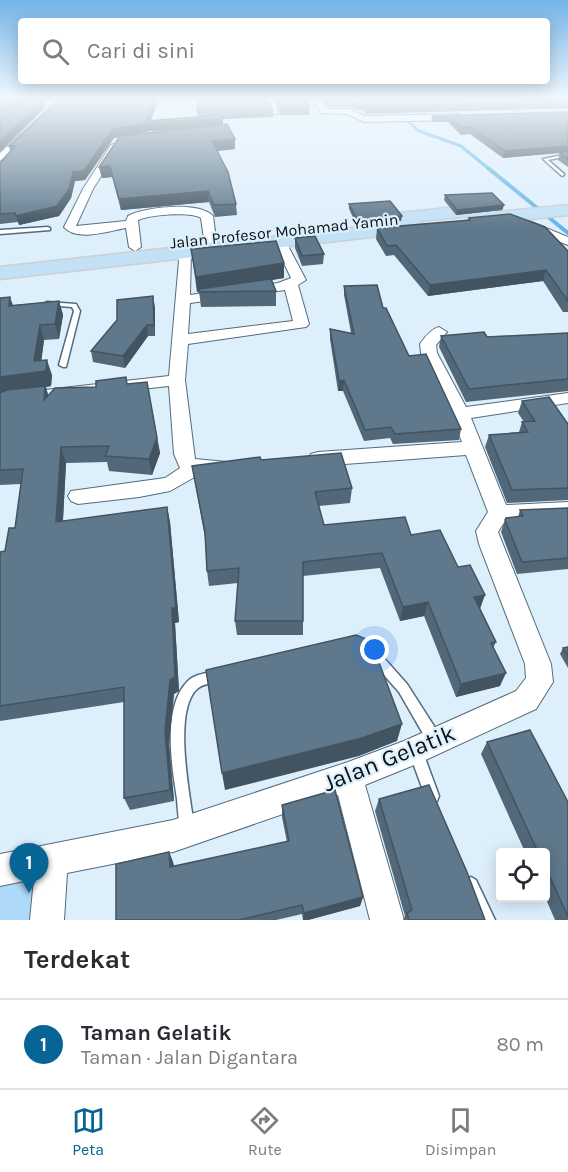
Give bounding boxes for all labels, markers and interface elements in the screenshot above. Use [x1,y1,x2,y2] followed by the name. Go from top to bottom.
[18,18,550,84] search box
[39,35,72,68] icon: search
[87,38,195,64] text: Cari di sini
[169,210,399,252] street label: Jalan Profesor Mohamad Yamin
[360,635,389,664] your location
[319,719,459,797] street label: Jalan Gelatik
[9,844,48,893] pin: 1
[496,848,550,902] map controls
[496,848,550,902] button: locate
[24,944,130,975] text: Terdekat
[81,1020,232,1046] text: Taman Gelatik
[40,1033,47,1056] text: 1
[496,1033,544,1056] text: 80 m
[81,1046,298,1069] text: Taman · Jalan Digantara
[72,1104,105,1159] tab: Peta
[248,1104,282,1159] tab: Rute
[425,1104,496,1159] tab: Disimpan

